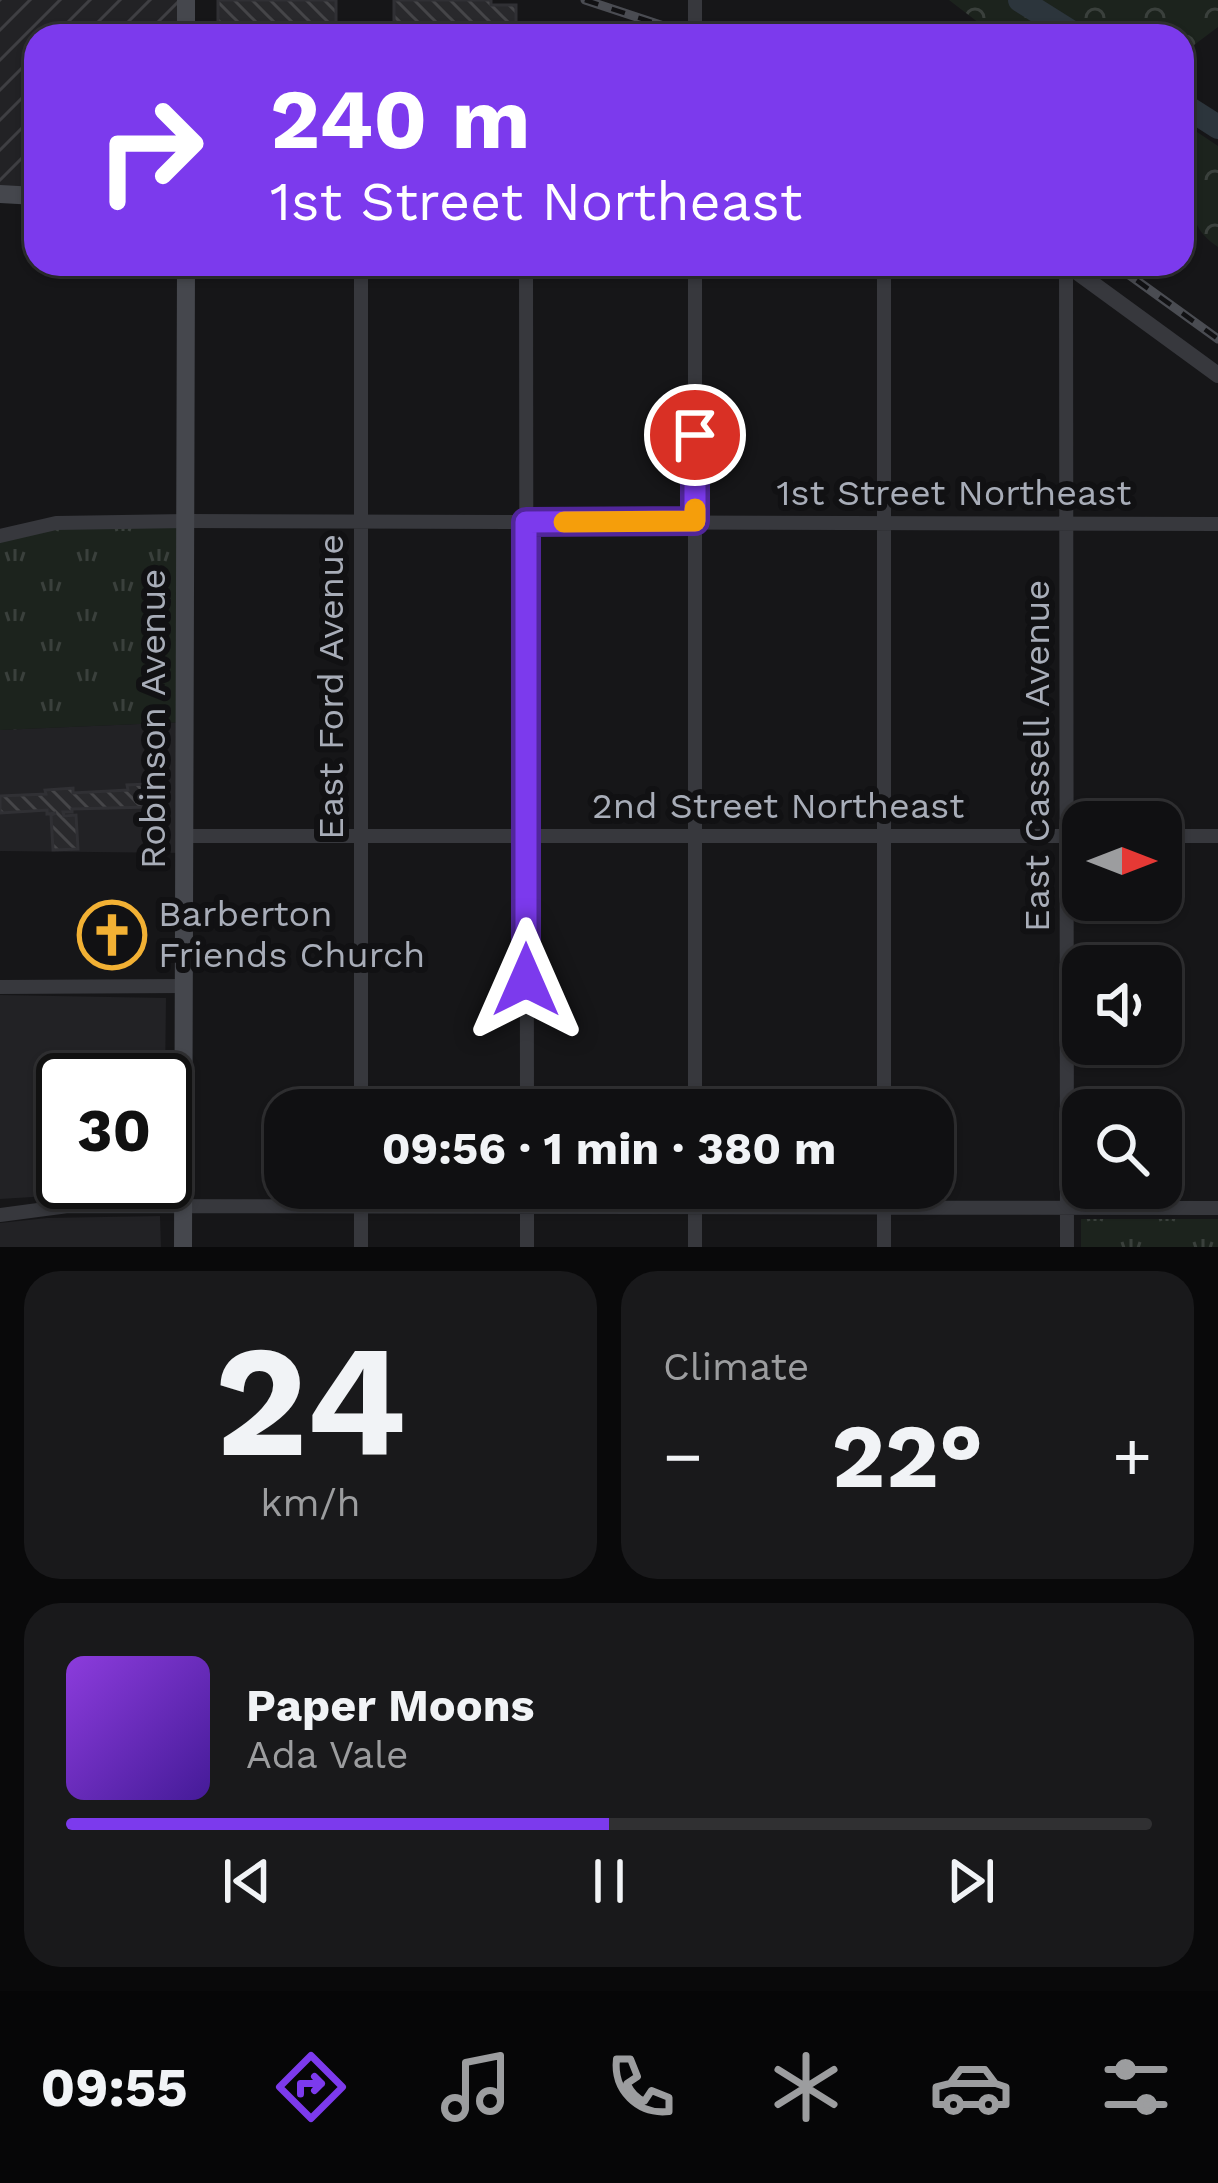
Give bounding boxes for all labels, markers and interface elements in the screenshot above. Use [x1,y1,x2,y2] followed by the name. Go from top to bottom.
[270,70,531,168] text: 240 m
[72,72,228,228] icon: right
[270,170,802,233] text: 1st Street Northeast
[644,384,746,486] pin
[662,402,728,468] icon: arrive
[777,472,1131,514] street label: 1st Street Northeast
[310,534,352,840] street label: East Ford Avenue
[132,569,174,869] street label: Robinson Avenue
[1016,580,1058,932] street label: East Cassell Avenue
[592,785,964,827] street label: 2nd Street Northeast
[1062,801,1182,921] north arrow
[1062,801,1182,1209] map controls
[158,893,425,976] place label: Barberton Friends Church
[77,900,147,970] church icon: Barberton Friends Church
[463,917,589,1043] position arrow
[1062,945,1182,1065] button: sound
[36,1053,192,1209] speed limit sign: 30
[1062,1089,1182,1209] button: search
[382,1122,836,1175] text: 09:56 · 1 min · 380 m
[215,1310,406,1493] text: 24
[663,1344,809,1389] text: Climate
[832,1403,983,1509] text: 22°
[663,1418,703,1495] text: −
[1112,1418,1152,1495] text: +
[260,1480,361,1525] text: km/h
[246,1679,535,1732] text: Paper Moons
[246,1732,408,1777] text: Ada Vale
[214,1848,280,1914] icon: previous
[576,1848,642,1914] icon: pause
[938,1848,1004,1914] icon: next
[269,2045,353,2129] icon: directions
[434,2045,518,2129] icon: music
[599,2045,683,2129] icon: phone
[764,2045,848,2129] icon: climate
[929,2045,1013,2129] icon: car
[1094,2045,1178,2129] icon: filters
[40,2056,188,2119] text: 09:55

